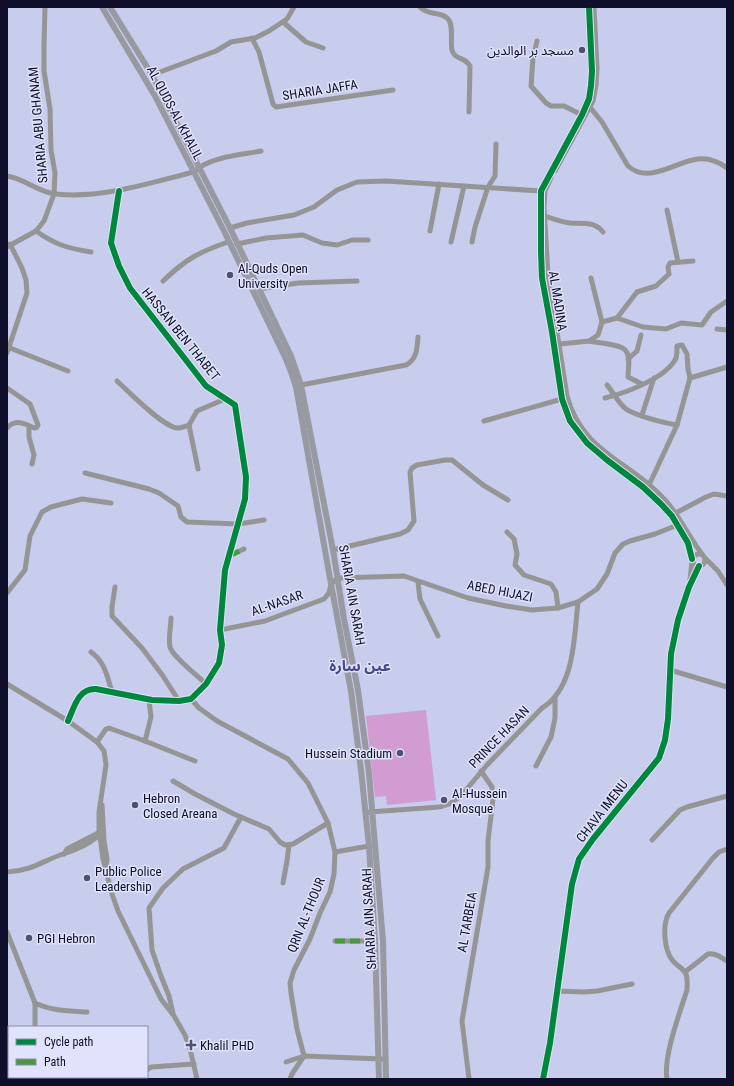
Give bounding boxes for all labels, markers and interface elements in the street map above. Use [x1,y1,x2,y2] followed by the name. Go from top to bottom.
[487,43,574,59] place label: مسجد بر الوالدين
[577,45,587,55] marker: مسجد بر الوالدين
[144,63,206,163] street label: AL QUDS-AL KHALIL
[25,66,51,184] street label: SHARIA ABU GHANAM
[281,77,359,103] street label: SHARIA JAFFA
[238,261,308,291] place label: Al-Quds Open University
[225,270,235,280] marker: Al-Quds Open University
[546,270,570,333] street label: AL MADINA
[139,285,223,384] street label: HASSAN BEN THABET
[336,544,368,646] street label: SHARIA AIN SARAH
[466,577,534,605] street label: ABED HIJAZI
[249,587,305,619] street label: AL-NASAR
[329,657,391,675] district label: عين سارة
[466,703,532,771] street label: PRINCE HASAN
[305,746,392,761] place label: Hussein Stadium
[395,748,405,758] marker: Hussein Stadium
[573,777,631,845] street label: CHAVA IMENU
[452,786,507,816] place label: Al-Hussein Mosque
[143,791,218,821] place label: Hebron Closed Areana
[439,795,449,805] marker: Al-Hussein Mosque
[130,800,140,810] marker: Hebron Closed Areana
[95,864,162,894] place label: Public Police Leadership
[359,868,379,970] street label: SHARIA AIN SARAH
[82,873,92,883] marker: Public Police Leadership
[284,875,328,955] street label: QRN AL-THOUR
[454,890,480,954] street label: AL TARBEIA
[37,931,95,946] place label: PGI Hebron
[24,933,34,943] marker: PGI Hebron
[8,1026,148,1078] legend
[44,1035,94,1049] text: Cycle path
[200,1038,254,1053] place label: Khalil PHD
[185,1039,197,1051] marker: Khalil PHD
[44,1055,66,1069] text: Path

